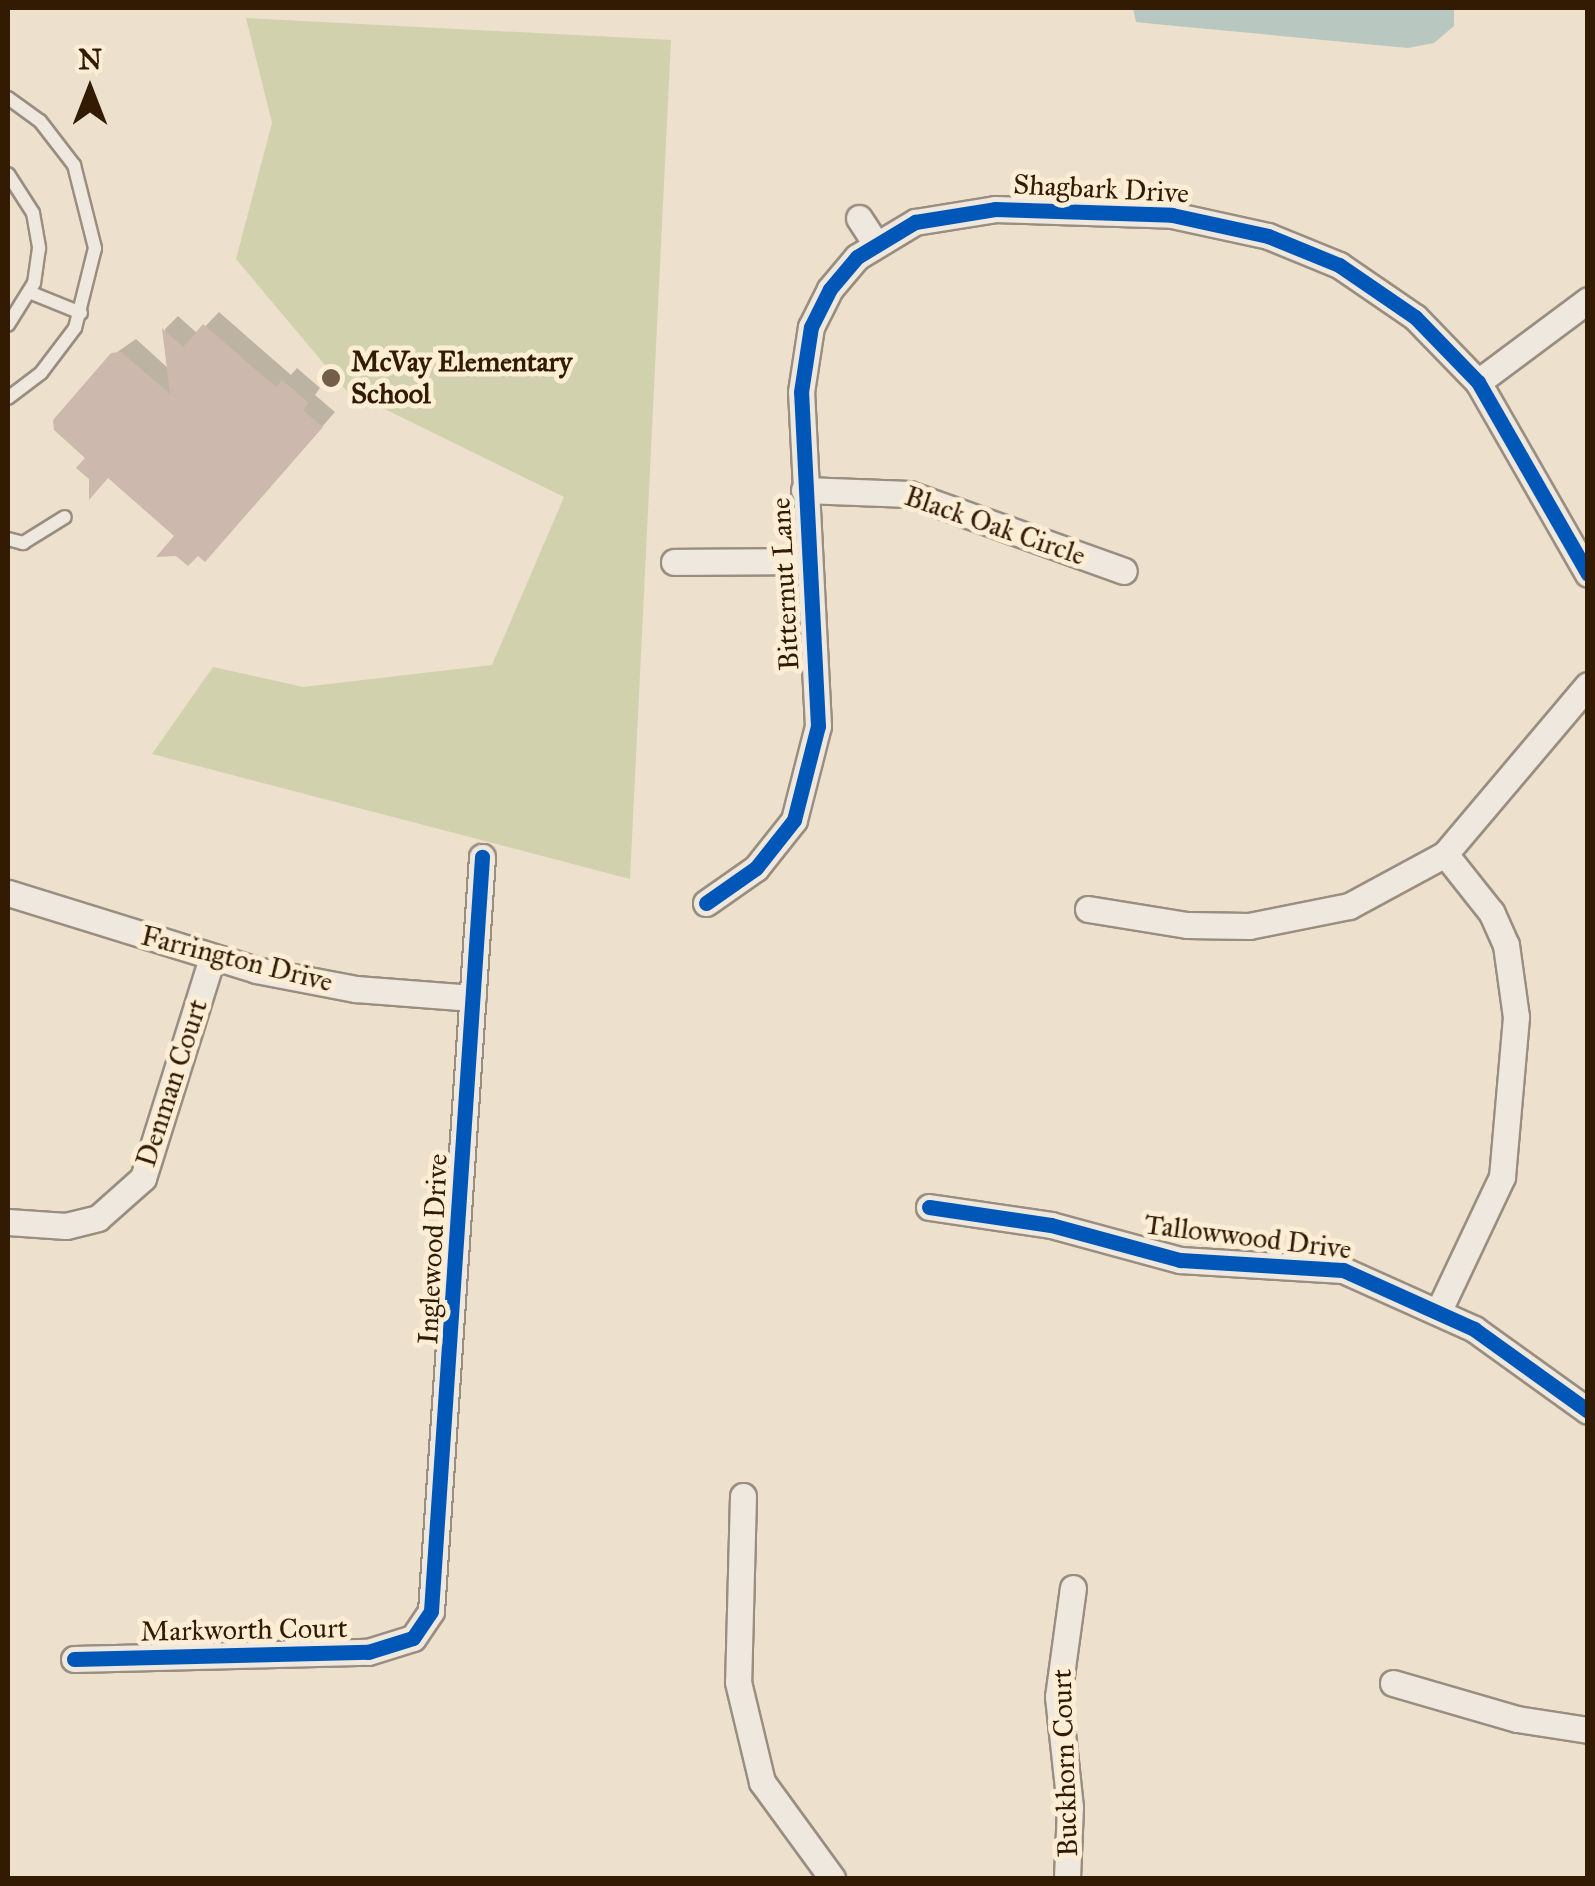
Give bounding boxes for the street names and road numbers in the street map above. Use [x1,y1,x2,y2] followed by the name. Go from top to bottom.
[1012,168,1190,210] street label: Shagbark Drive
[900,479,1090,573] street label: Black Oak Circle
[764,497,806,671] street label: Bitternut Lane
[138,919,336,999] street label: Farrington Drive
[129,995,215,1171] street label: Denman Court
[411,1153,455,1345] street label: Inglewood Drive
[1142,1208,1354,1266] street label: Tallowwood Drive
[140,1611,348,1649] street label: Markworth Court
[1045,1668,1085,1858] street label: Buckhorn Court

